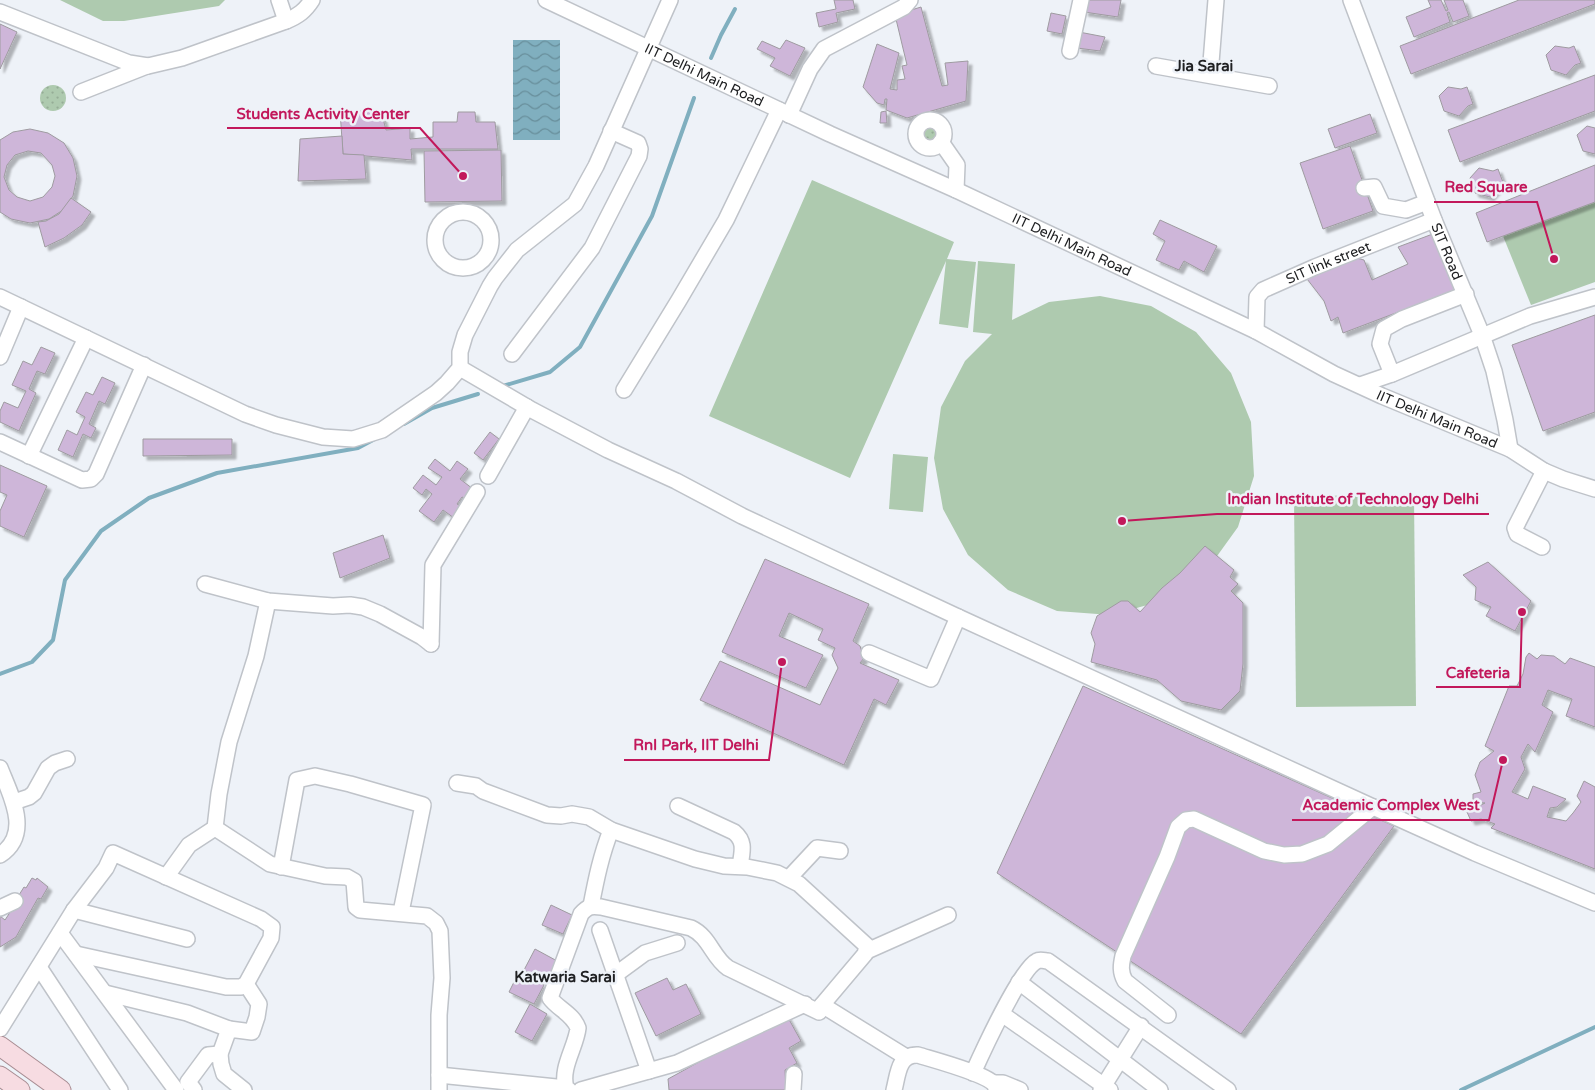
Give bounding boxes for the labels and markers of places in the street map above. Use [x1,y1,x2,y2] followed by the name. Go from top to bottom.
[227,98,420,128] callout: Students Activity Center
[1434,172,1537,202] callout: Red Square
[1217,484,1489,514] callout: Indian Institute of Technology Delhi
[1436,657,1520,687] callout: Cafeteria
[624,730,769,760] callout: RnI Park, IIT Delhi
[1292,790,1489,820] callout: Academic Complex West

